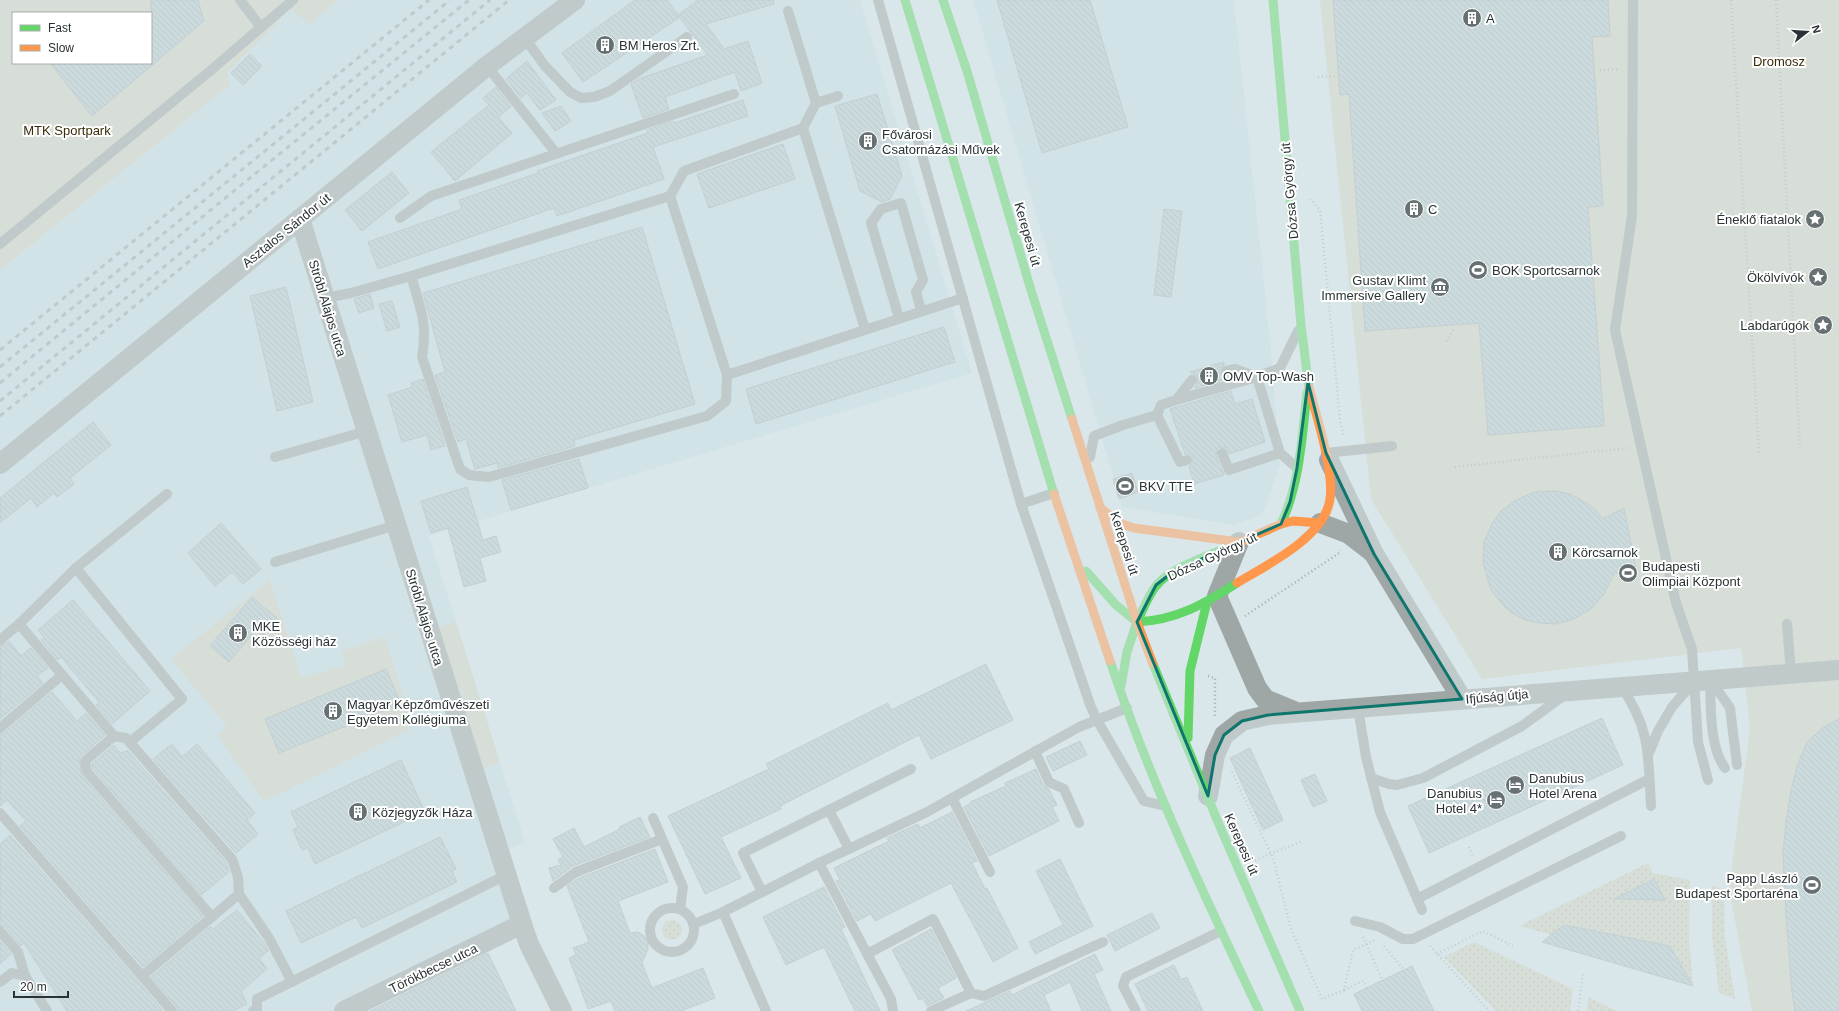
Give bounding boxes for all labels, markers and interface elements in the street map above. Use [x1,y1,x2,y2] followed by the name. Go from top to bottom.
[1461,7,1483,29] building icon: A
[1486,11,1495,26] place label: A
[12,12,152,64] legend
[1787,12,1827,52] north arrow
[48,21,72,35] text: Fast
[1810,24,1823,35] text: N
[594,34,616,56] building icon: BM Heros Zrt.
[619,38,700,53] place label: BM Heros Zrt.
[48,41,74,55] text: Slow
[1753,54,1805,69] park label: Dromosz
[23,123,111,138] park label: MTK Sportpark
[882,127,1000,157] place label: Fővárosi Csatornázási Művek
[857,130,879,152] building icon: Fővárosi Csatornázási Művek
[1278,142,1301,240] street label: Dózsa György út
[239,190,334,271] street label: Asztalos Sándor út
[1403,198,1425,220] building icon: C
[1011,200,1044,268] street label: Kerepesi út
[1428,202,1437,217] place label: C
[1804,208,1826,230] place icon: Éneklő fiatalok
[1716,212,1801,227] place label: Éneklő fiatalok
[306,258,350,359] street label: Stróbl Alajos utca
[1467,259,1489,281] sports icon: BOK Sportcsarnok
[1492,263,1600,278] place label: BOK Sportcsarnok
[1807,266,1829,288] place icon: Ökölvívók
[1747,270,1804,285] place label: Ökölvívók
[1321,273,1426,303] place label: Gustav Klimt Immersive Gallery
[1429,276,1451,298] museum icon: Gustav Klimt Immersive Gallery
[1812,314,1834,336] place icon: Labdarúgók
[1740,318,1809,333] place label: Labdarúgók
[1198,365,1220,387] building icon: OMV Top-Wash
[1223,369,1314,384] place label: OMV Top-Wash
[1114,475,1136,497] sports icon: BKV TTE
[1139,479,1193,494] place label: BKV TTE
[1107,510,1142,577] street label: Kerepesi út
[1165,529,1260,584] street label: Dózsa György út
[1547,541,1569,563] building icon: Körcsarnok
[1572,545,1638,560] place label: Körcsarnok
[1642,559,1741,589] place label: Budapesti Olimpiai Központ
[1617,562,1639,584] sports icon: Budapesti Olimpiai Központ
[403,567,447,668] street label: Stróbl Alajos utca
[252,619,337,649] place label: MKE Közösségi ház
[227,622,249,644] building icon: MKE Közösségi ház
[1465,686,1530,707] street label: Ifjúság útja
[347,697,489,727] place label: Magyar Képzőművészeti Egyetem Kollégiuma
[322,700,344,722] building icon: Magyar Képzőművészeti Egyetem Kollégiuma
[1529,771,1598,801] place label: Danubius Hotel Arena
[1504,774,1526,796] hotel icon: Danubius Hotel Arena
[1427,786,1482,816] place label: Danubius Hotel 4*
[1485,789,1507,811] hotel icon: Danubius Hotel 4*
[347,801,369,823] building icon: Közjegyzők Háza
[372,805,473,820] place label: Közjegyzők Háza
[1221,811,1262,878] street label: Kerepesi út
[1675,871,1799,901] place label: Papp László Budapest Sportaréna
[1801,874,1823,896] sports icon: Papp László Budapest Sportaréna
[387,940,480,996] street label: Törökbecse utca
[14,973,68,999] scale bar
[20,980,47,994] text: 20 m

